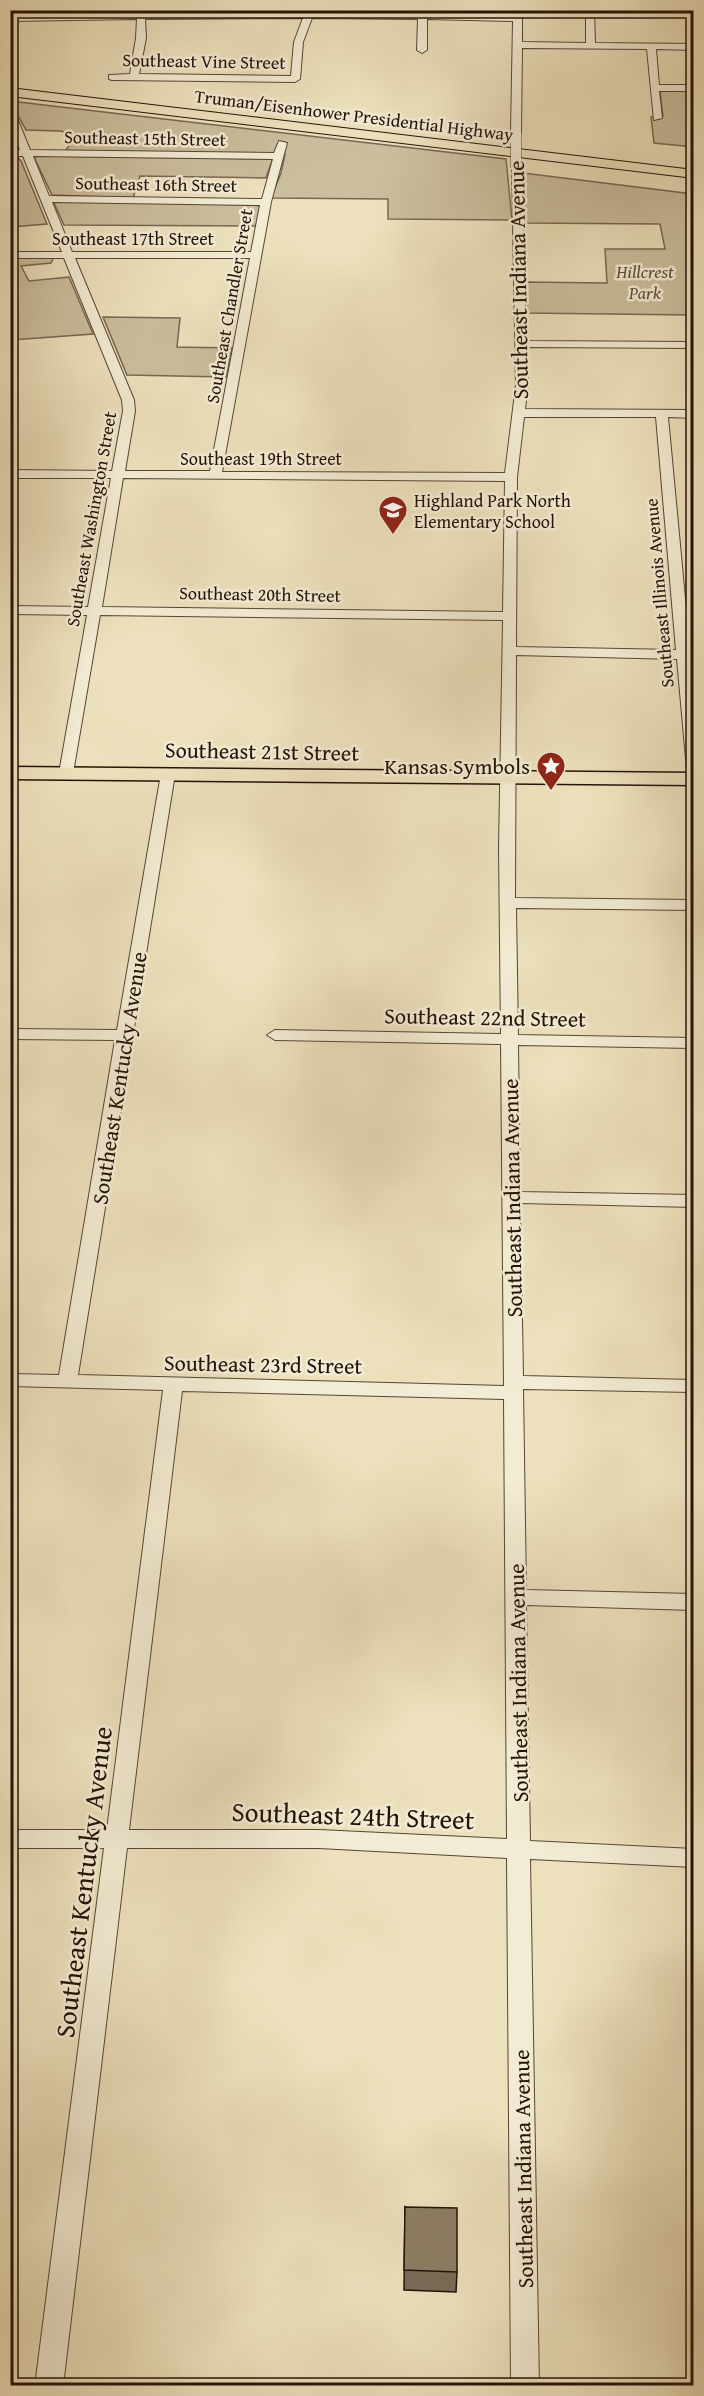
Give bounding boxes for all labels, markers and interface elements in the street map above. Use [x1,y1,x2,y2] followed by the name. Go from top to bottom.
[122,46,287,76] street label: Southeast Vine Street
[193,82,515,148] street label: Truman/Eisenhower Presidential Highway
[64,123,227,153] street label: Southeast 15th Street
[500,160,536,400] street label: Southeast Indiana Avenue
[75,169,238,199] street label: Southeast 16th Street
[199,206,260,405] street label: Southeast Chandler Street
[52,225,215,252] street label: Southeast 17th Street
[615,258,674,306] park label: Hillcrest Park
[59,409,123,629] street label: Southeast Washington Street
[180,445,343,472] street label: Southeast 19th Street
[414,487,571,535] place label: Highland Park North Elementary School
[377,494,409,536] school or university icon: Highland Park North Elementary School
[637,497,681,689] street label: Southeast Illinois Avenue
[179,579,342,609] street label: Southeast 20th Street
[165,733,360,769] street label: Southeast 21st Street
[384,750,530,782] place label: Kansas Symbols
[535,750,567,792] place icon: Kansas Symbols
[83,949,155,1207] street label: Southeast Kentucky Avenue
[384,999,586,1035] street label: Southeast 22nd Street
[494,1078,530,1318] street label: Southeast Indiana Avenue
[164,1346,363,1382] street label: Southeast 23rd Street
[500,1563,536,1803] street label: Southeast Indiana Avenue
[44,1724,122,2040] street label: Southeast Kentucky Avenue
[231,1791,475,1839] street label: Southeast 24th Street
[505,2049,541,2289] street label: Southeast Indiana Avenue

